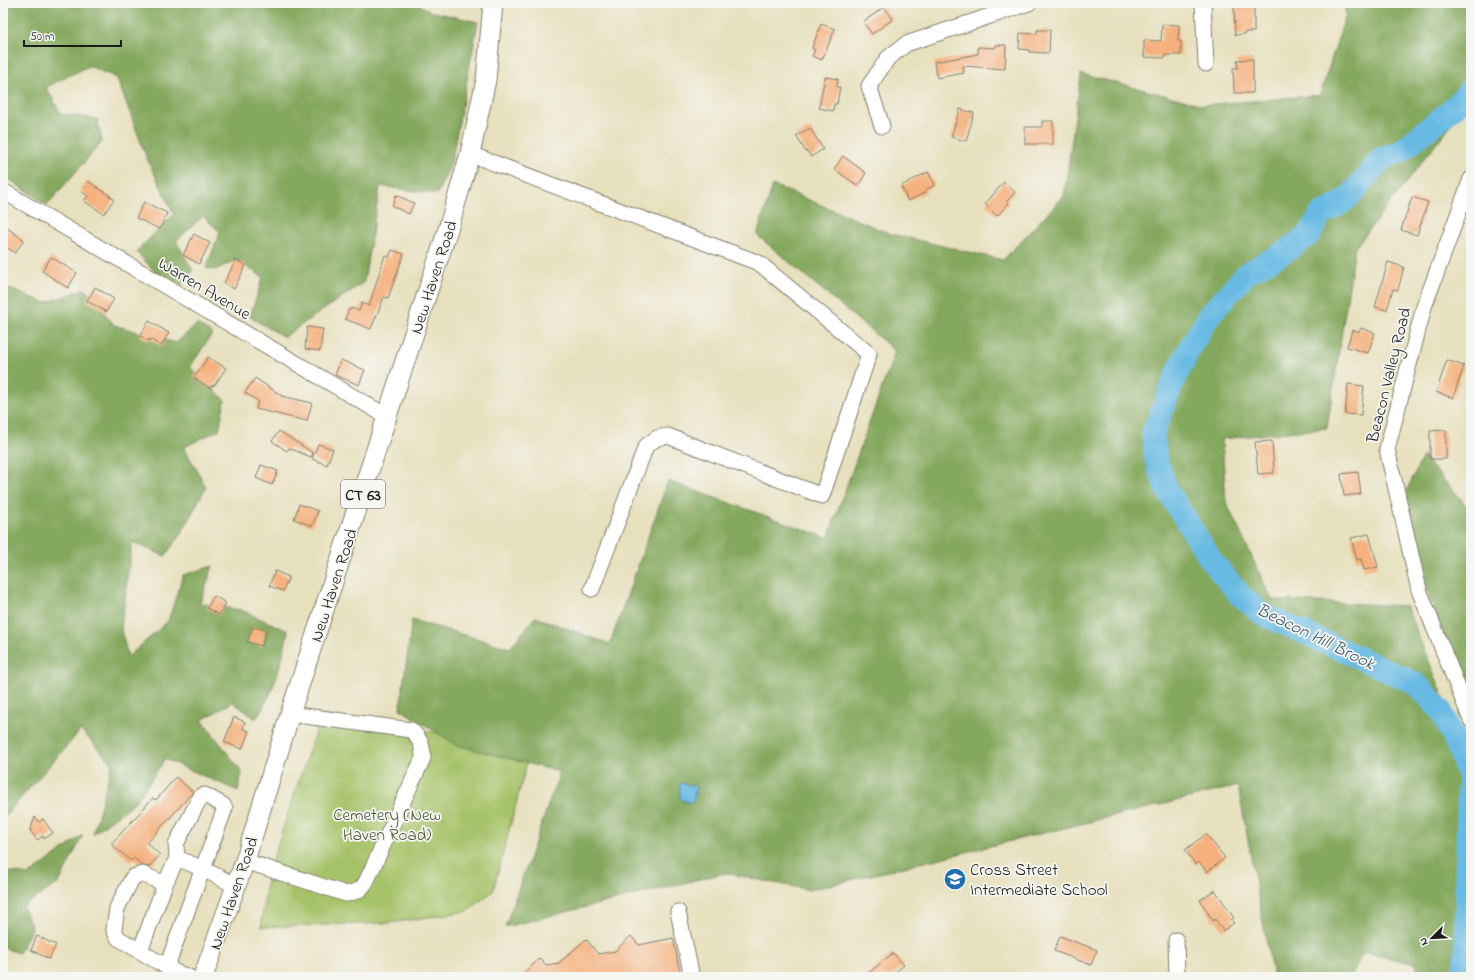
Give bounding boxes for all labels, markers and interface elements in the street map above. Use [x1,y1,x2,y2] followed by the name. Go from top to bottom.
[24,22,121,48] scale bar
[30,28,54,46] text: 50 m
[404,217,465,337] street label: New Haven Road
[153,252,256,327] street label: Warren Avenue
[1360,305,1419,447] street label: Beacon Valley Road
[341,480,385,508] road number: CT 63
[304,525,365,645] street label: New Haven Road
[1252,598,1380,678] water label: Beacon Hill Brook
[333,803,441,848] park label: Cemetery (New Haven Road)
[203,833,266,953] street label: New Haven Road
[970,858,1108,903] place label: Cross Street Intermediate School
[942,866,968,892] school or university icon: Cross Street Intermediate School
[1412,918,1452,958] north arrow
[1415,935,1433,948] text: N

